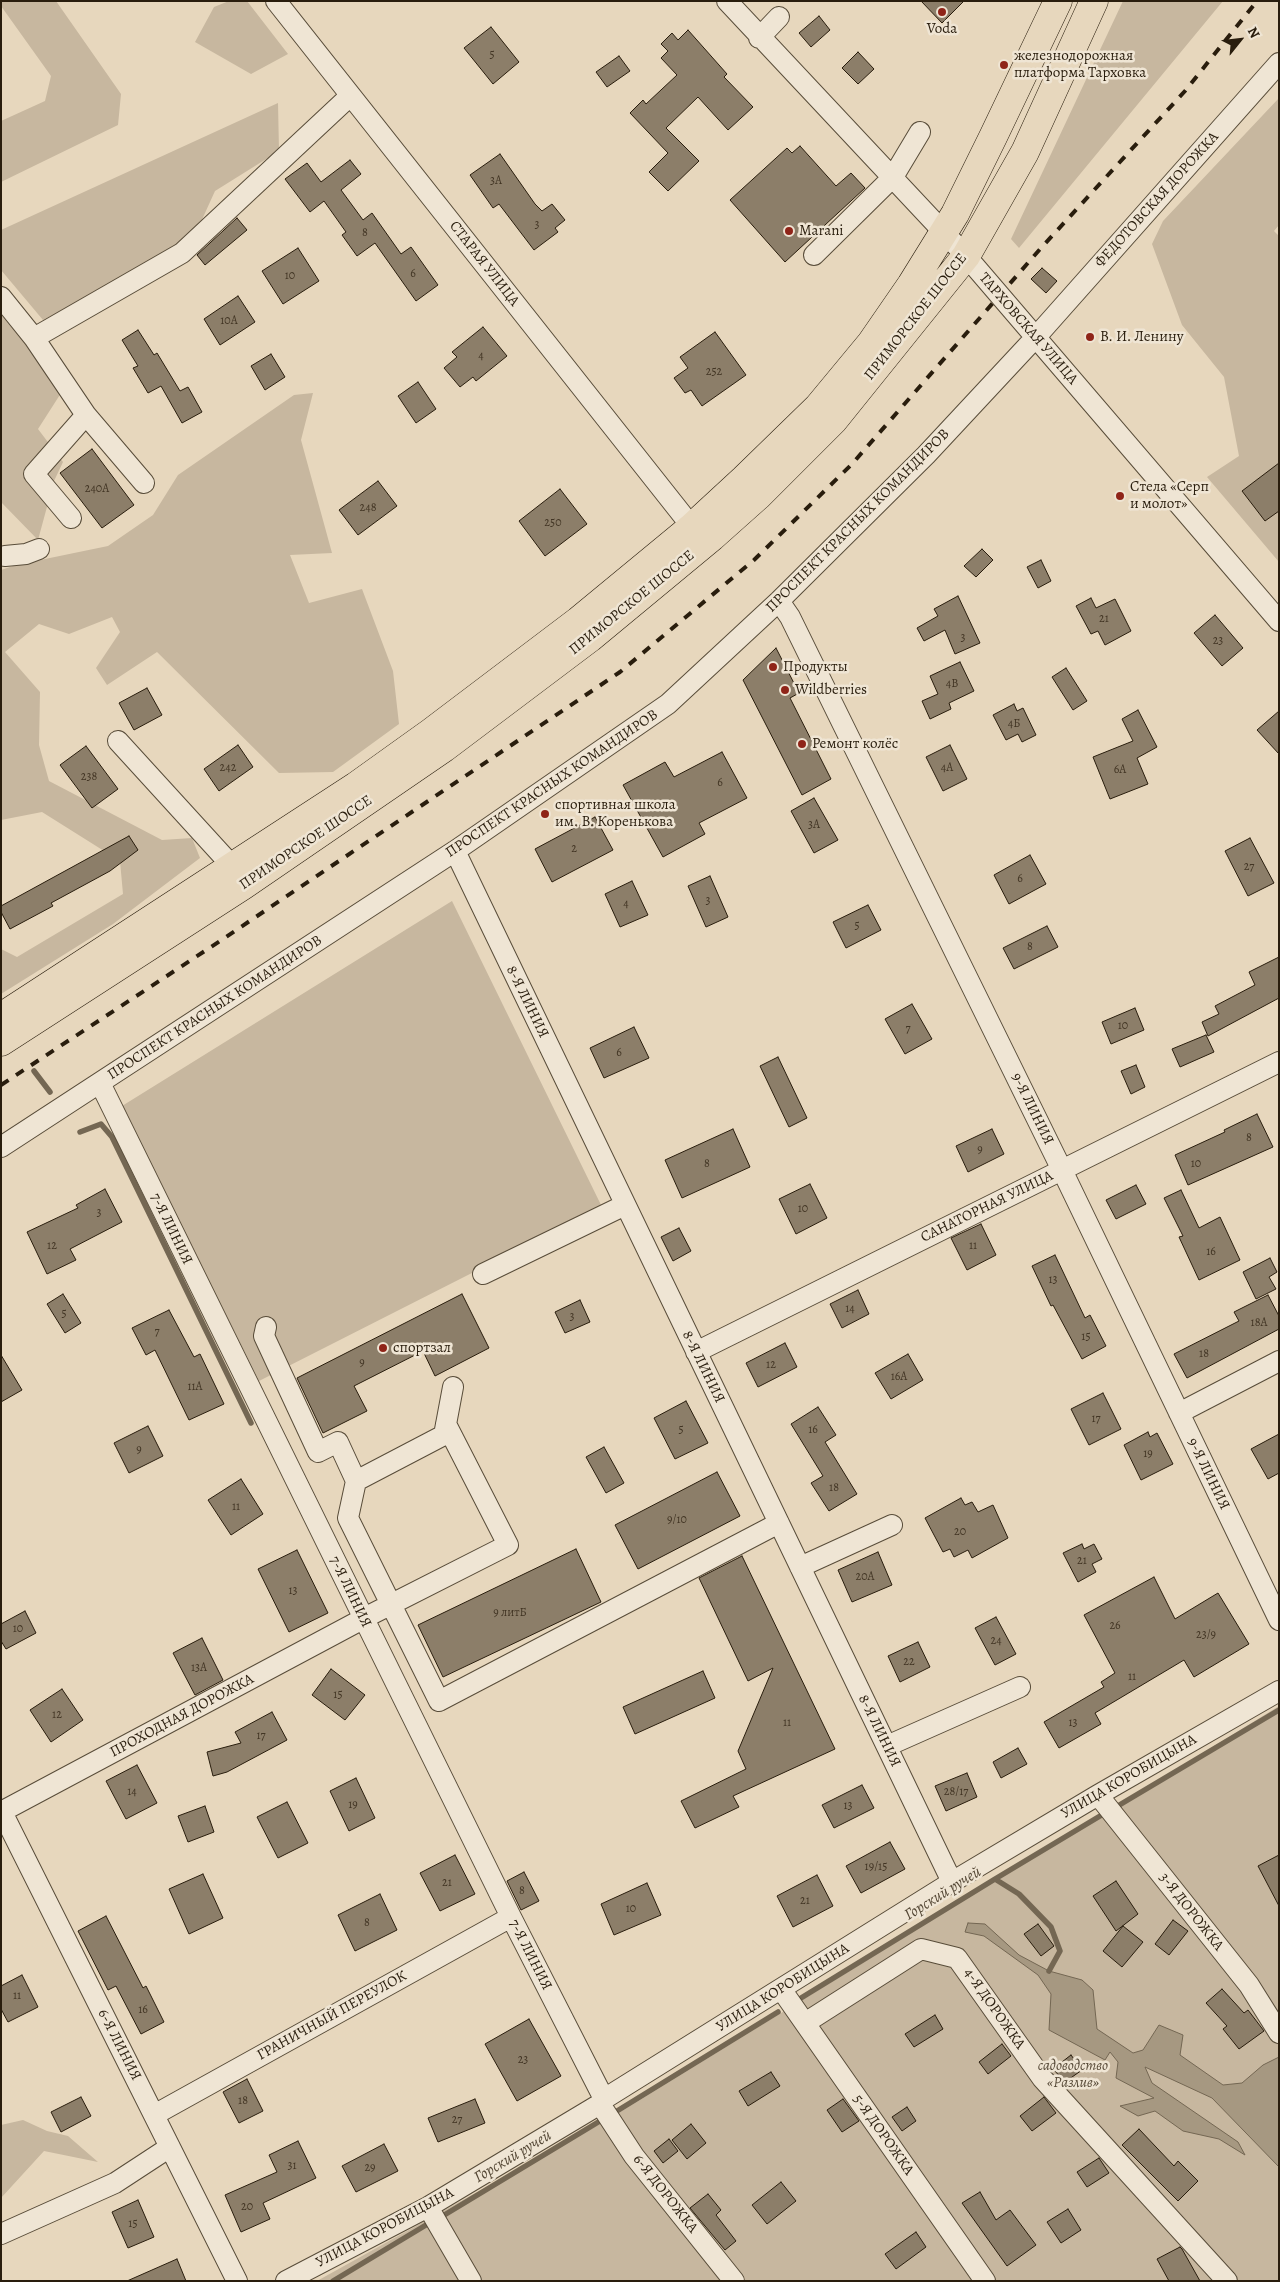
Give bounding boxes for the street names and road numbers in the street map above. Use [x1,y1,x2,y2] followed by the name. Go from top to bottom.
[1091,128,1223,272] street label: ФЕДОТОВСКАЯ ДОРОЖКА
[445,218,523,310] street label: СТАРАЯ УЛИЦА
[861,250,971,384] street label: ПРИМОРСКОЕ ШОССЕ
[975,270,1081,388] street label: ТАРХОВСКАЯ УЛИЦА
[763,426,953,616] street label: ПРОСПЕКТ КРАСНЫХ КОМАНДИРОВ
[566,547,698,659] street label: ПРИМОРСКОЕ ШОССЕ
[442,706,662,862] street label: ПРОСПЕКТ КРАСНЫХ КОМАНДИРОВ
[236,792,376,894] street label: ПРИМОРСКОЕ ШОССЕ
[104,932,326,1084] street label: ПРОСПЕКТ КРАСНЫХ КОМАНДИРОВ
[502,963,552,1041] street label: 8-Я ЛИНИЯ
[1007,1070,1057,1148] street label: 9-Я ЛИНИЯ
[918,1167,1056,1247] street label: САНАТОРНАЯ УЛИЦА
[146,1190,196,1268] street label: 7-Я ЛИНИЯ
[678,1328,728,1406] street label: 8-Я ЛИНИЯ
[1183,1435,1233,1513] street label: 9-Я ЛИНИЯ
[325,1553,375,1631] street label: 7-Я ЛИНИЯ
[107,1670,257,1762] street label: ПРОХОДНАЯ ДОРОЖКА
[854,1692,904,1770] street label: 8-Я ЛИНИЯ
[1058,1731,1200,1823] street label: УЛИЦА КОРОБИЦЫНА
[1155,1869,1227,1955] street label: 3-Я ДОРОЖКА
[504,1917,556,1993] street label: 7-Я ЛИНИЯ
[713,1940,853,2036] street label: УЛИЦА КОРОБИЦЫНА
[959,1965,1029,2053] street label: 4-Я ДОРОЖКА
[254,1967,410,2065] street label: ГРАНИЧНЫЙ ПЕРЕУЛОК
[93,2006,145,2084] street label: 6-Я ЛИНИЯ
[849,2091,917,2179] street label: 5-Я ДОРОЖКА
[629,2151,701,2237] street label: 6-Я ДОРОЖКА
[313,2184,457,2272] street label: УЛИЦА КОРОБИЦЫНА

